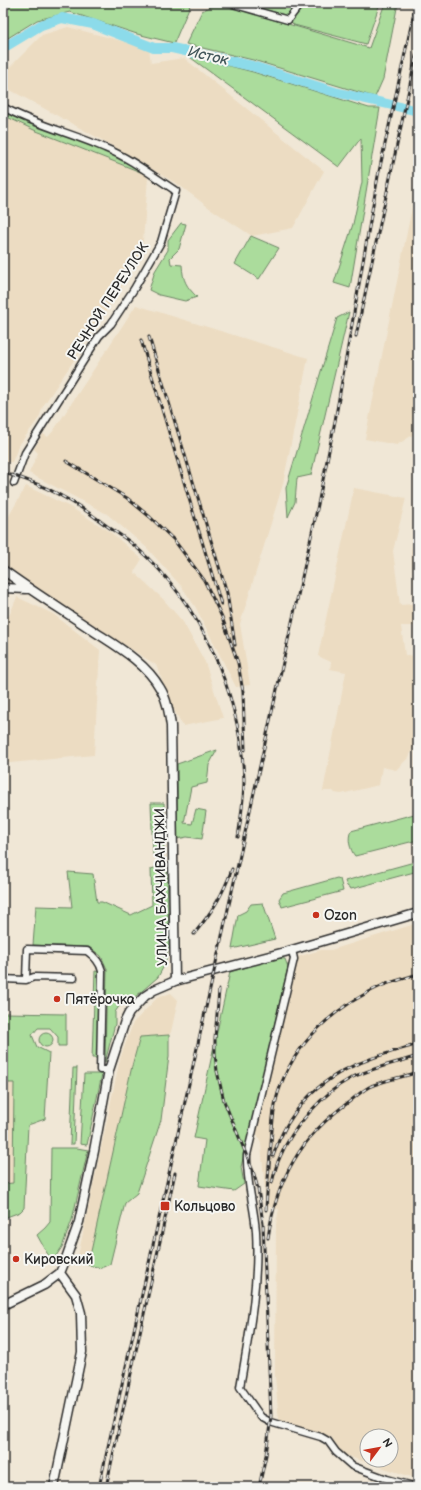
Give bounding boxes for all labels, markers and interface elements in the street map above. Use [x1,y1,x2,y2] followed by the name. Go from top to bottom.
[186,42,231,70] water label: Исток
[64,238,153,363] street label: РЕЧНОЙ ПЕРЕУЛОК
[151,808,171,966] street label: УЛИЦА БАХЧИВАНДЖИ
[324,907,357,924] place label: Ozon
[311,910,321,920] marker: Ozon
[65,991,136,1008] place label: Пятёрочка
[52,994,62,1004] marker: Пятёрочка
[174,1198,235,1215] place label: Кольцово
[159,1200,171,1212] marker: Кольцово
[24,1251,94,1268] place label: Кировский
[11,1254,21,1264] marker: Кировский
[359,1428,399,1468] north arrow
[379,1436,395,1450] text: N

